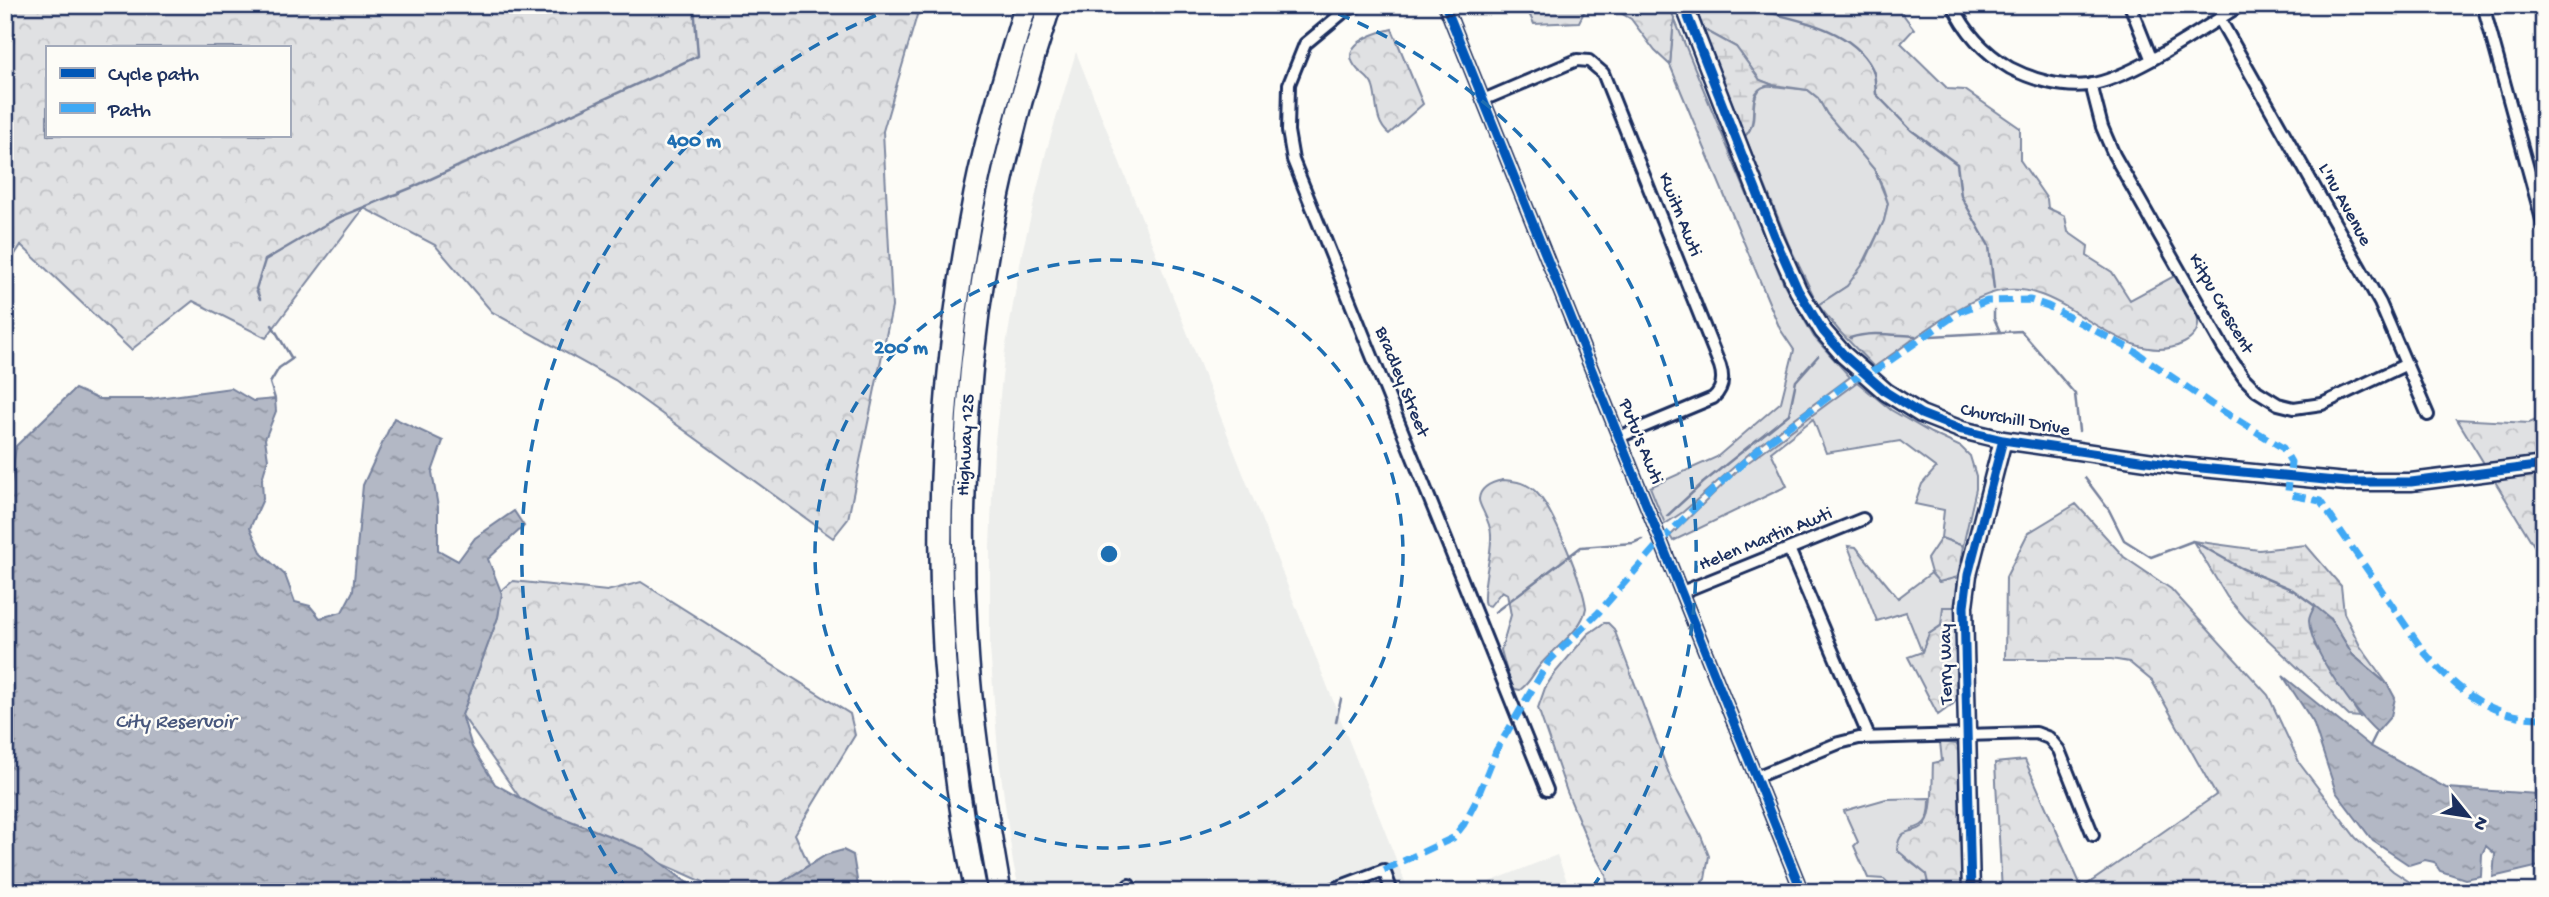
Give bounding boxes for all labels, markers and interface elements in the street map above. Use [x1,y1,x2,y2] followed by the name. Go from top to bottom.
[46,46,290,136] legend
[108,64,199,89] text: Cycle path
[107,100,151,125] text: Path
[666,130,721,155] text: 400 m
[2312,159,2376,251] street label: L'nu Avenue
[1652,170,1706,260] street label: Kwitn Awti
[2182,250,2259,360] street label: Kitpu Crescent
[1368,323,1434,442] street label: Bradley Street
[874,337,928,362] text: 200 m
[953,393,981,497] street label: Highway 125
[1612,395,1668,488] street label: Putu's Awti
[1958,399,2072,443] street label: Churchill Drive
[1696,503,1836,577] street label: Helen Martin Awti
[1097,542,1121,566] centre of rings
[1935,623,1959,705] street label: Terry Way
[115,711,239,736] water label: City Reservoir
[2434,782,2504,852] north arrow
[2467,812,2493,834] text: N

